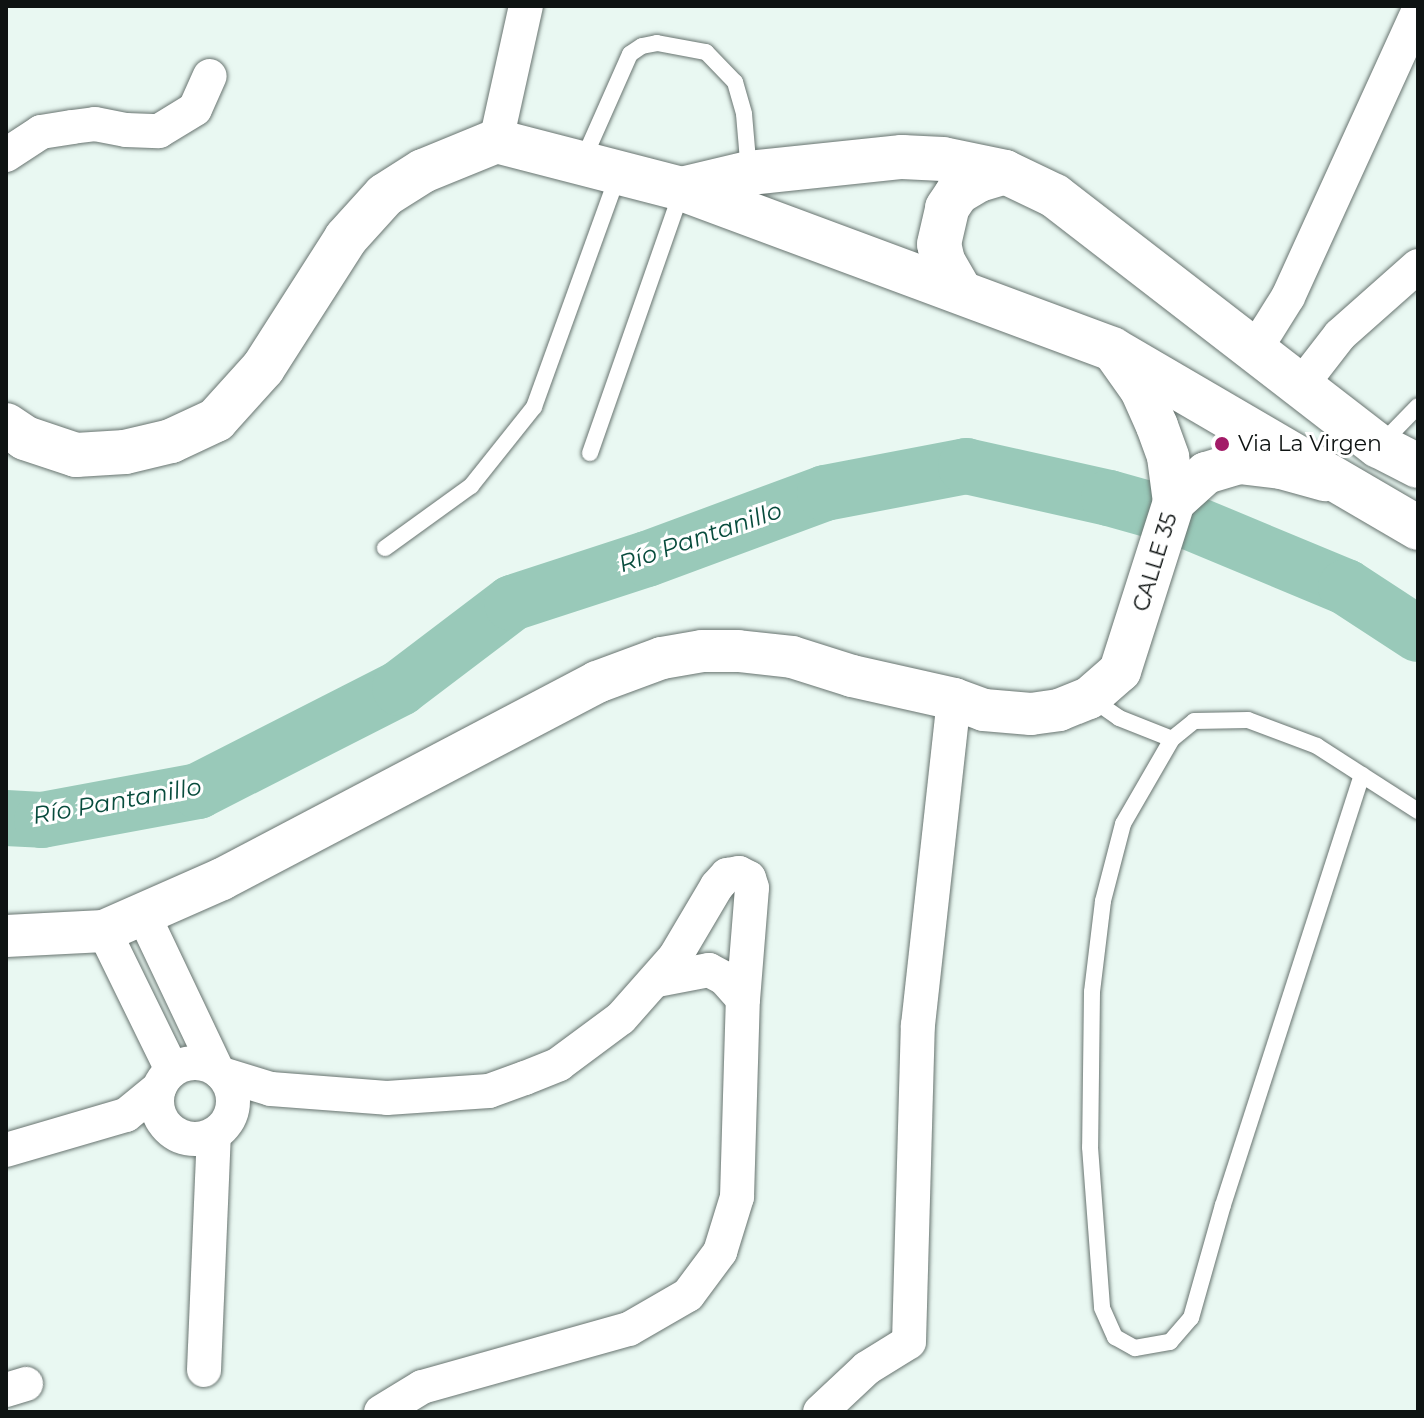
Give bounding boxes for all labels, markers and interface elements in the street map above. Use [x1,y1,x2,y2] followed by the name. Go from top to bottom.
[1238,431,1382,457] place label: Via La Virgen
[1213,435,1231,453] marker: Via La Virgen
[615,496,785,578] water label: Río Pantanillo
[1127,509,1183,615] street label: CALLE 35
[30,772,204,830] water label: Río Pantanillo

